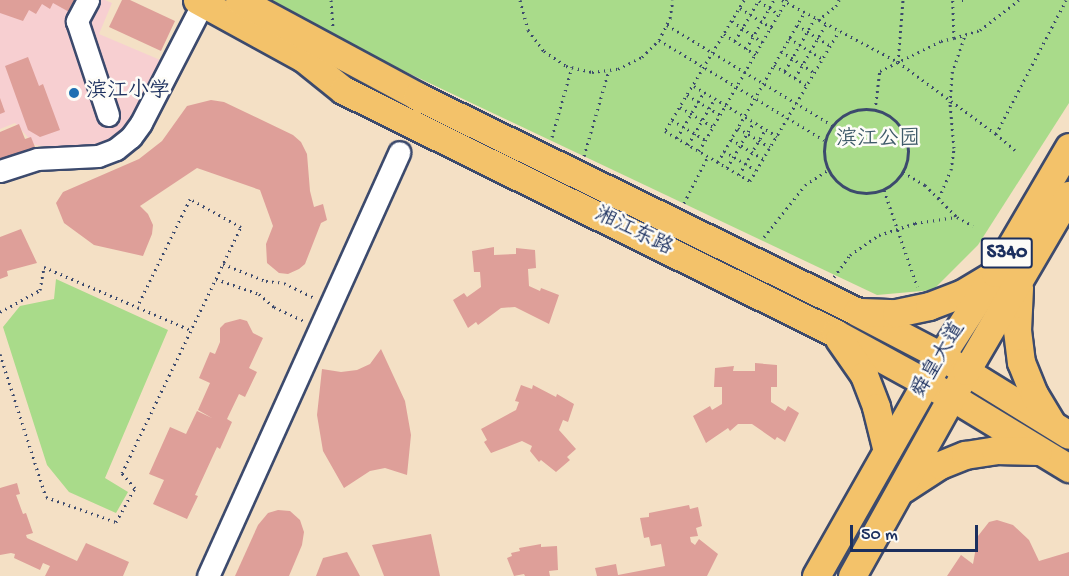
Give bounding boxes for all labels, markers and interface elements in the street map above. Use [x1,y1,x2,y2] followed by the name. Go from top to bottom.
[86,80,170,106] place label: 滨江小学
[67,86,81,100] marker: 滨江小学
[836,128,920,154] park label: 滨江公园
[590,203,676,263] street label: 湘江东路
[980,236,1034,270] road number: S340
[908,319,972,403] street label: 舜皇大道
[853,513,980,551] scale bar
[861,525,898,546] text: 50 m

